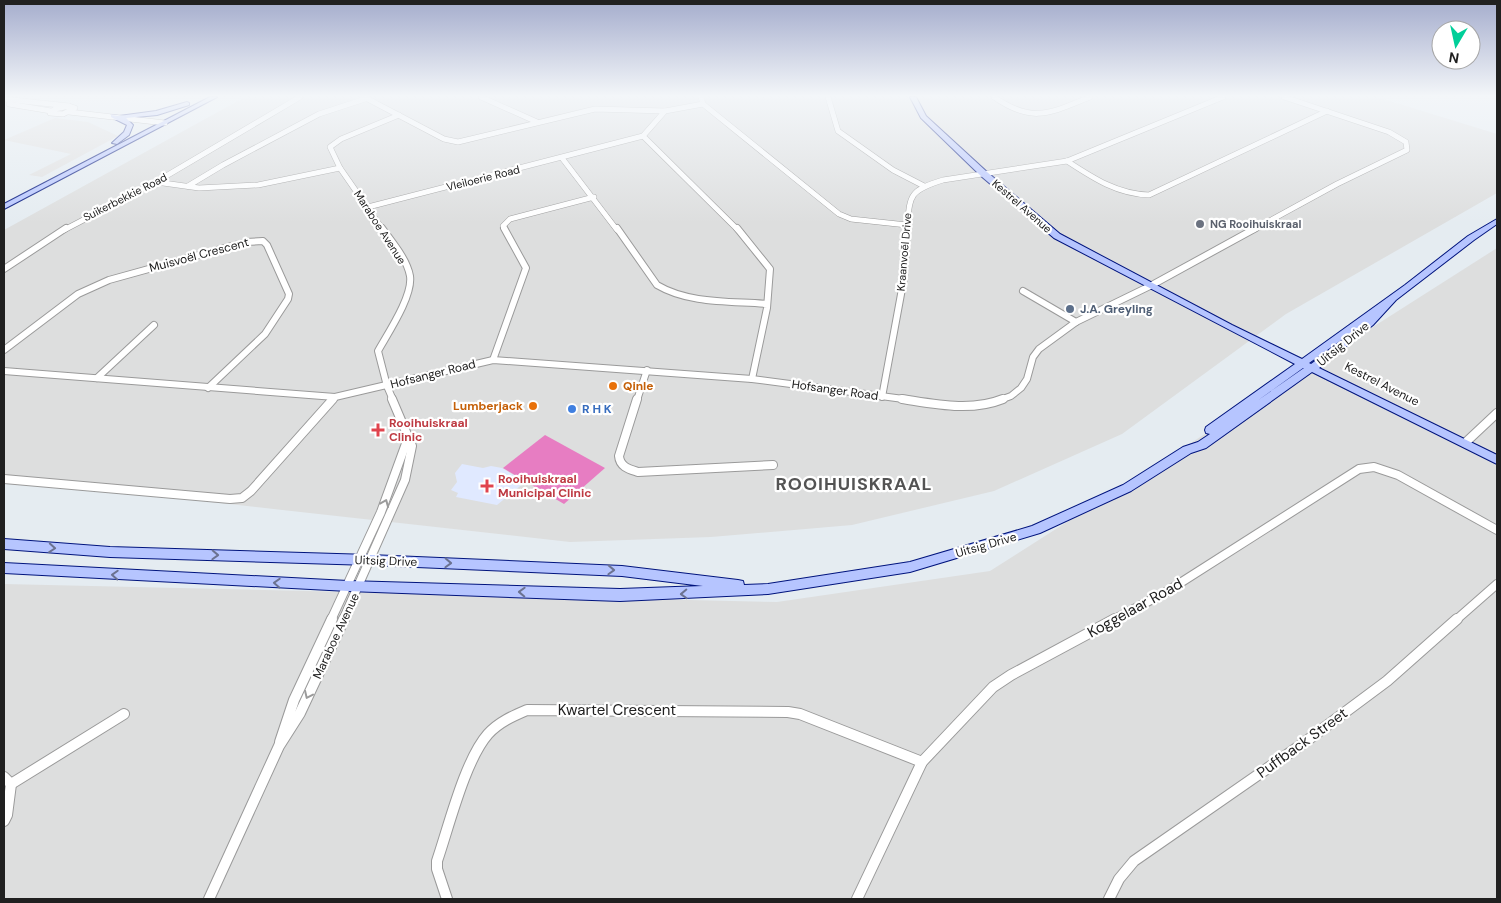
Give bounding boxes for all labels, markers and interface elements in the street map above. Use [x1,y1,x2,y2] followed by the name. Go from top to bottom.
[1431,20,1481,70] north arrow
[1448,48,1460,68] text: N
[445,162,521,194] street label: Vleiloerie Road
[81,170,169,224] street label: Suikerbekkie Road
[989,176,1055,236] street label: Kestrel Avenue
[351,187,409,267] street label: Maraboe Avenue
[894,212,914,292] street label: Kraanvoël Drive
[1210,217,1301,231] place label: NG Rooihuiskraal
[1194,218,1206,230] marker: NG Rooihuiskraal
[148,234,251,276] street label: Muisvoël Crescent
[1080,301,1153,317] place label: J.A. Greyling
[1064,303,1076,315] marker: J.A. Greyling
[1314,318,1373,370] street label: Uitsig Drive
[389,356,477,392] street label: Hofsanger Road
[1342,358,1422,410] street label: Kestrel Avenue
[791,376,879,404] street label: Hofsanger Road
[623,378,654,394] place label: Qinle
[607,380,619,392] marker: Qinle
[453,398,523,414] place label: Lumberjack
[527,400,539,412] marker: Lumberjack
[582,401,612,417] place label: R H K
[566,403,578,415] marker: R H K
[389,415,468,445] place label: Rooihuiskraal Clinic
[371,423,385,437] marker: Rooihuiskraal Clinic
[498,471,592,501] place label: Rooihuiskraal Municipal Clinic
[775,472,933,496] district label: ROOIHUISKRAAL
[480,479,494,493] marker: Rooihuiskraal Municipal Clinic
[378,499,389,508] one-way arrow
[954,529,1018,561] street label: Uitsig Drive
[49,542,57,553] one-way arrow
[211,550,219,560] one-way arrow
[354,552,418,570] street label: Uitsig Drive
[444,558,452,569] one-way arrow
[607,565,615,576] one-way arrow
[111,570,119,581] one-way arrow
[1084,574,1186,642] street label: Koggelaar Road
[273,577,281,588] one-way arrow
[518,587,526,597] one-way arrow
[680,588,688,599] one-way arrow
[309,590,363,682] street label: Maraboe Avenue
[304,690,315,699] one-way arrow
[558,700,676,720] street label: Kwartel Crescent
[1253,703,1352,783] street label: Puffback Street

